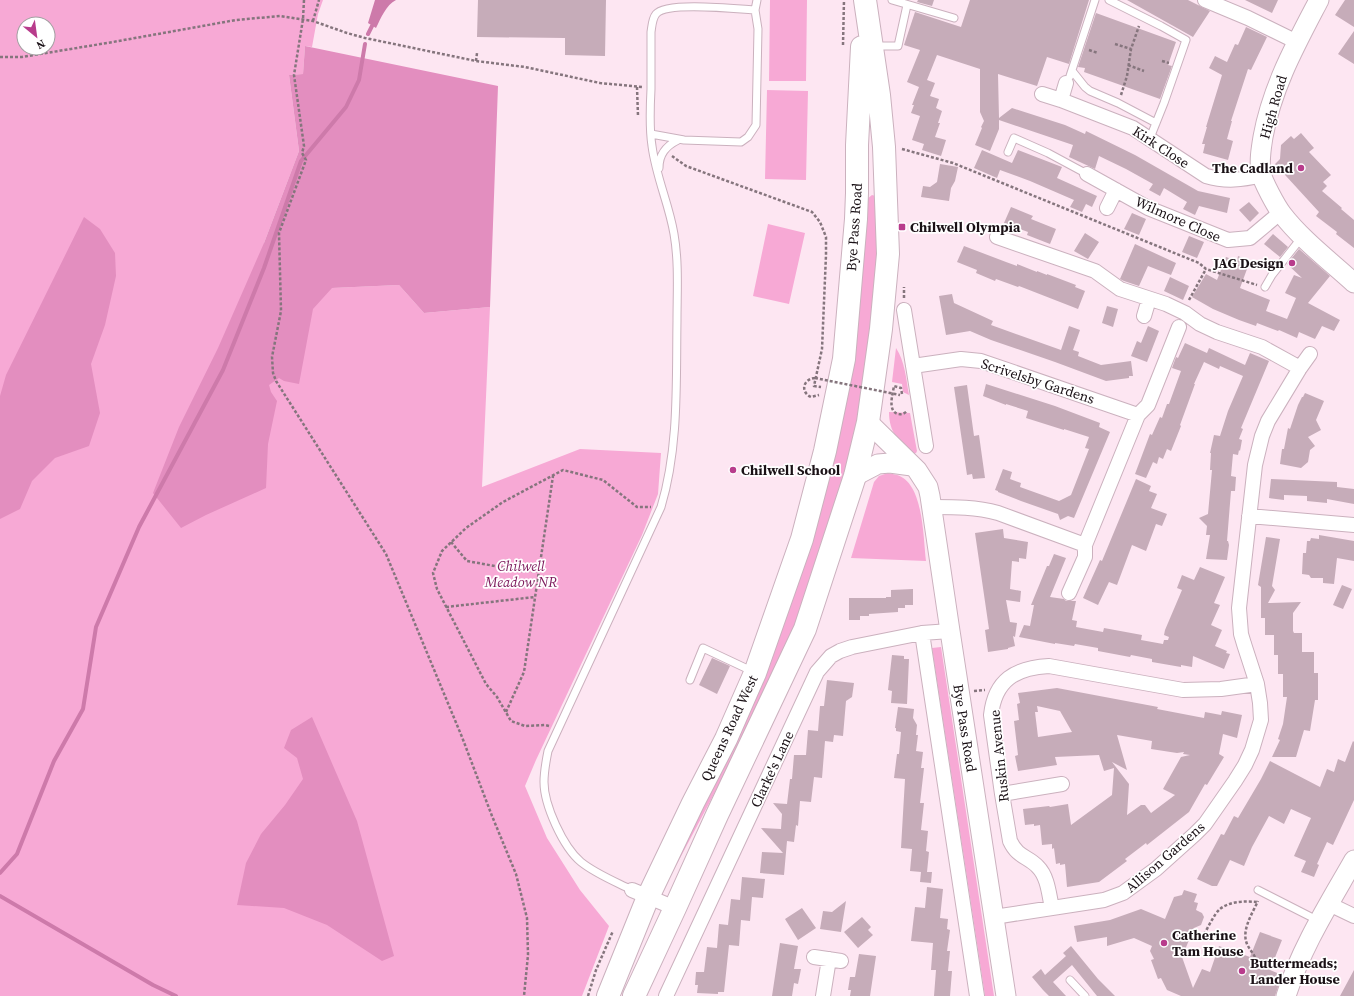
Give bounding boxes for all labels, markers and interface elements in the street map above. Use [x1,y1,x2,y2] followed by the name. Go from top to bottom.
[16,16,56,56] north arrow
[33,36,48,53] text: N
[1254,73,1292,141] street label: High Road
[1129,121,1193,173] street label: Kirk Close
[1212,158,1294,178] place label: The Cadland
[1296,163,1306,173] marker: The Cadland
[841,182,867,272] street label: Bye Pass Road
[1132,191,1224,247] street label: Wilmore Close
[910,217,1021,237] place label: Chilwell Olympia
[897,222,907,232] marker: Chilwell Olympia
[1213,253,1284,273] place label: JAG Design
[1287,258,1297,268] marker: JAG Design
[979,353,1097,409] street label: Scrivelsby Gardens
[741,460,841,480] place label: Chilwell School
[728,465,738,475] marker: Chilwell School
[484,556,557,592] park label: Chilwell Meadow NR
[696,671,763,784] street label: Queens Road West
[948,683,982,773] street label: Bye Pass Road
[984,709,1014,803] street label: Ruskin Avenue
[746,727,798,811] street label: Clarke's Lane
[1121,817,1209,897] street label: Allison Gardens
[1172,925,1244,961] place label: Catherine Tam House
[1159,938,1169,948] marker: Catherine Tam House
[1250,953,1340,989] place label: Buttermeads; Lander House
[1237,966,1247,976] marker: Buttermeads; Lander House

